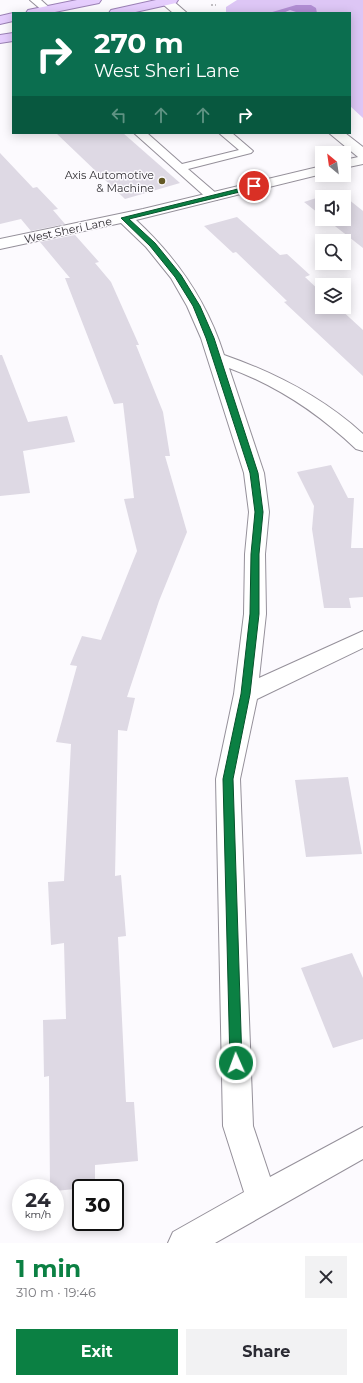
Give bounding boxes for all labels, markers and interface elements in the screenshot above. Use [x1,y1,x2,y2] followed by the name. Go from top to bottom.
[94,26,184,60] text: 270 m
[28,28,80,80] icon: right
[94,60,240,82] text: West Sheri Lane
[108,104,130,126] icon: left
[150,104,172,126] icon: ahead
[192,104,214,126] icon: ahead
[234,104,256,126] icon: right
[315,146,351,182] north arrow
[315,146,351,314] map controls
[65,168,154,195] place label: Axis Automotive & Machine
[237,169,271,203] pin
[243,175,265,197] icon: arrive
[157,176,167,186] marker: Axis Automotive & Machine
[315,190,351,226] button: sound
[23,214,113,246] street label: West Sheri Lane
[315,234,351,270] button: search
[315,278,351,314] button: layers
[215,1042,257,1084] position arrow
[72,1179,124,1231] speed limit sign: 30
[25,1188,51,1212] text: 24
[25,1208,51,1221] text: km/h
[16,1254,81,1283] text: 1 min
[305,1256,347,1298] button: close
[16,1284,96,1300] text: 310 m · 19:46
[16,1329,178,1375] button: Exit
[186,1329,347,1375] button: Share

